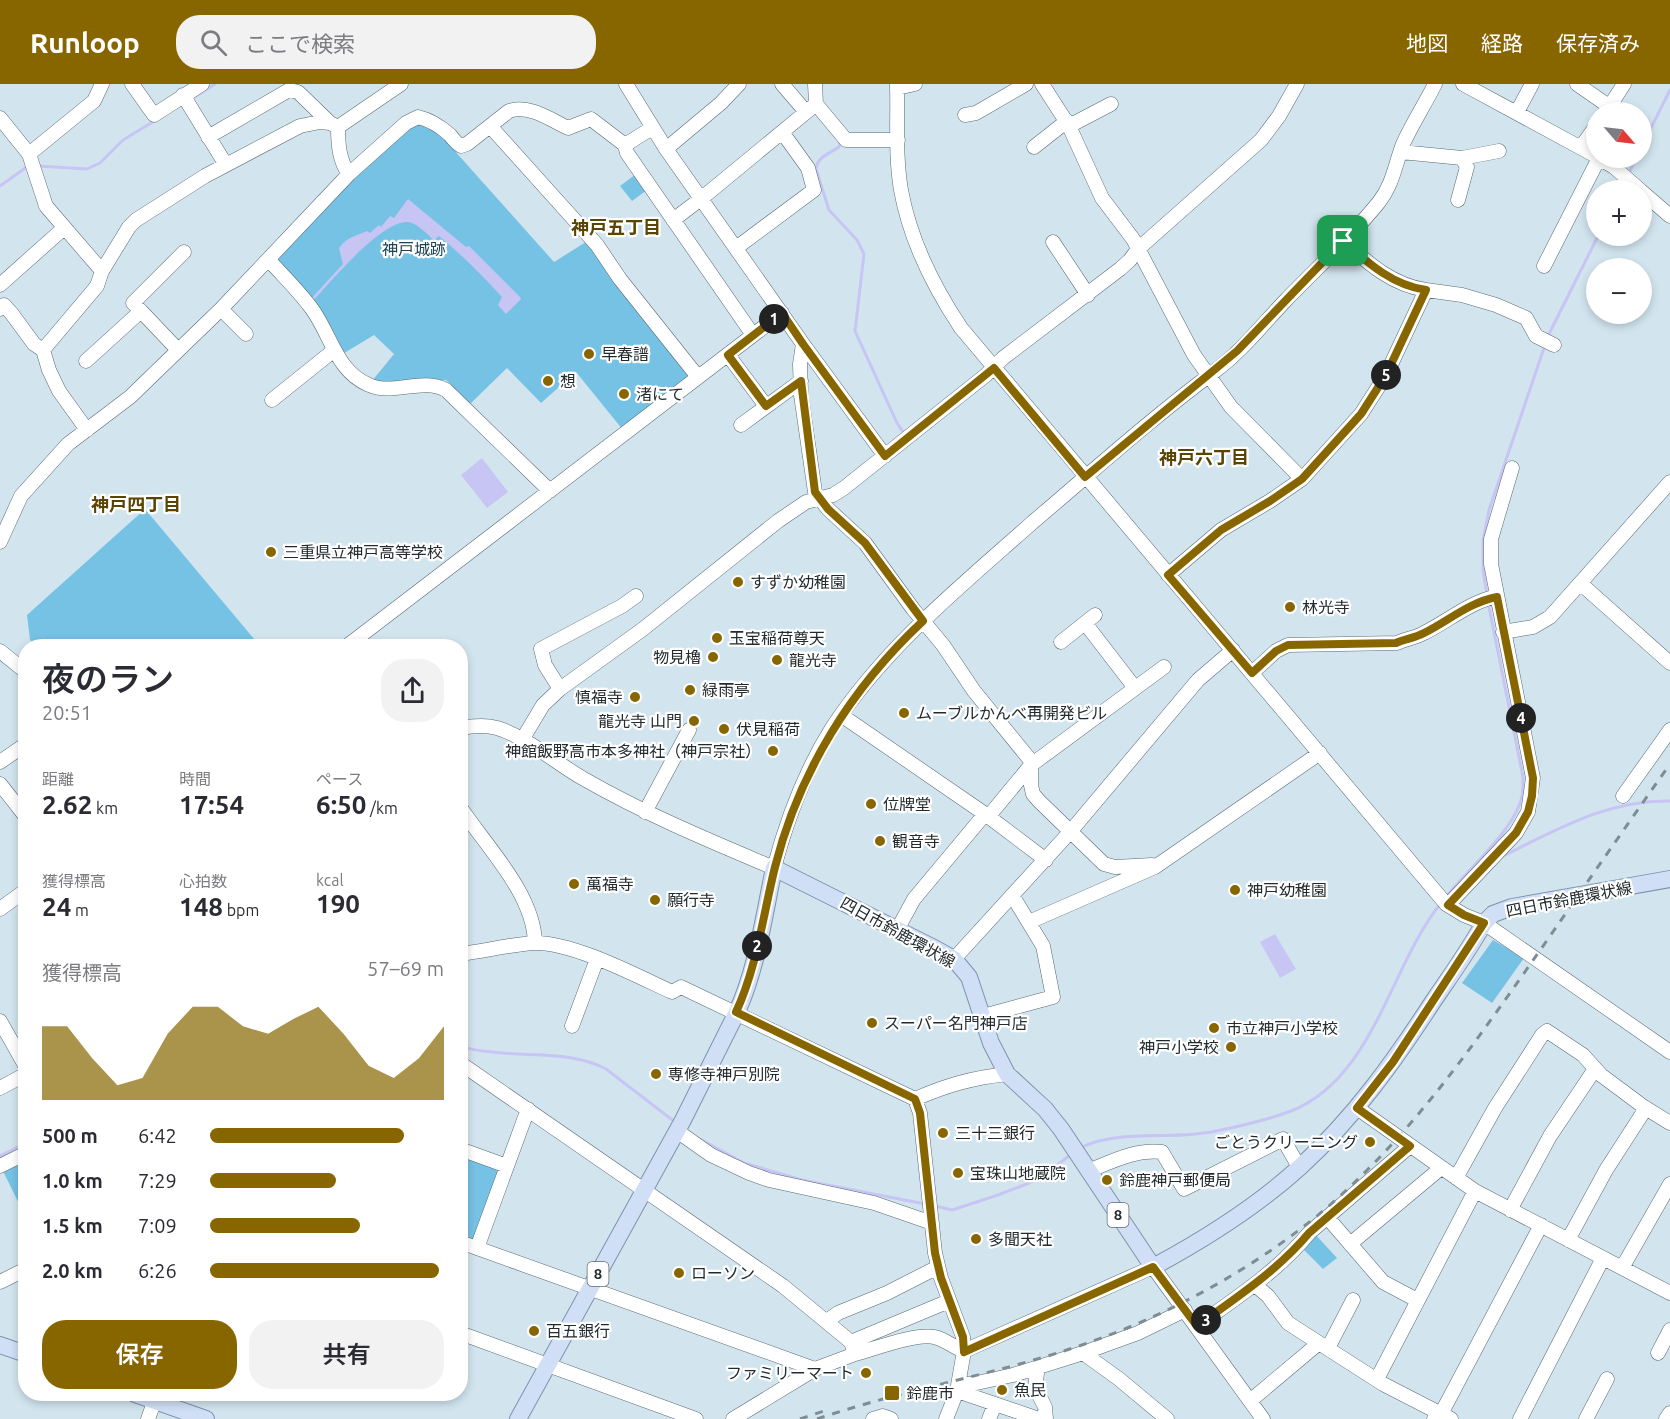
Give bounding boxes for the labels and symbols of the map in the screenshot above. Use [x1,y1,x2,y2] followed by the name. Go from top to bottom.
[1586,102,1652,168] north arrow
[1317,215,1368,266] pin
[571,217,661,237] district label: 神戸五丁目
[382,240,446,258] park label: 神戸城跡
[759,304,789,334] pin: 1
[601,345,649,363] place label: 早春譜
[582,347,596,361] marker: 早春譜
[1371,360,1401,390] pin: 5
[560,372,576,390] place label: 想
[541,374,555,388] marker: 想
[636,385,684,403] place label: 渚にて
[617,387,631,401] marker: 渚にて
[1159,447,1249,467] district label: 神戸六丁目
[91,494,181,514] district label: 神戸四丁目
[283,543,443,561] place label: 三重県立神戸高等学校
[264,545,278,559] marker: 三重県立神戸高等学校
[750,573,846,591] place label: すずか幼稚園
[731,575,745,589] marker: すずか幼稚園
[1302,598,1350,616] place label: 林光寺
[1283,600,1297,614] marker: 林光寺
[729,629,825,647] place label: 玉宝稲荷尊天
[710,631,724,645] marker: 玉宝稲荷尊天
[653,648,701,666] place label: 物見櫓
[706,650,720,664] marker: 物見櫓
[789,651,837,669] place label: 龍光寺
[770,653,784,667] marker: 龍光寺
[702,681,750,699] place label: 緑雨亭
[683,683,697,697] marker: 緑雨亭
[575,688,623,706] place label: 慎福寺
[628,690,642,704] marker: 慎福寺
[1506,703,1536,733] pin: 4
[916,704,1107,722] place label: ムーブルかんべ再開発ビル
[897,706,911,720] marker: ムーブルかんべ再開発ビル
[598,712,682,730] place label: 龍光寺 山門
[687,714,701,728] marker: 龍光寺 山門
[736,720,800,738] place label: 伏見稲荷
[717,722,731,736] marker: 伏見稲荷
[505,742,761,760] place label: 神館飯野高市本多神社（神戸宗社）
[766,744,780,758] marker: 神館飯野高市本多神社（神戸宗社）
[883,795,931,813] place label: 位牌堂
[864,797,878,811] marker: 位牌堂
[892,832,940,850] place label: 観音寺
[873,834,887,848] marker: 観音寺
[586,875,634,893] place label: 萬福寺
[567,877,581,891] marker: 萬福寺
[1504,878,1634,920] street label: 四日市鈴鹿環状線
[1247,881,1327,899] place label: 神戸幼稚園
[1228,883,1242,897] marker: 神戸幼稚園
[667,891,715,909] place label: 願行寺
[648,893,662,907] marker: 願行寺
[838,893,958,971] street label: 四日市鈴鹿環状線
[742,931,772,961] pin: 2
[884,1014,1028,1032] place label: スーパー名門神戸店
[865,1016,879,1030] marker: スーパー名門神戸店
[1226,1019,1338,1037] place label: 市立神戸小学校
[1207,1021,1221,1035] marker: 市立神戸小学校
[1139,1038,1219,1056] place label: 神戸小学校
[1224,1040,1238,1054] marker: 神戸小学校
[668,1065,780,1083] place label: 専修寺神戸別院
[649,1067,663,1081] marker: 専修寺神戸別院
[955,1124,1035,1142] place label: 三十三銀行
[936,1126,950,1140] marker: 三十三銀行
[1214,1133,1358,1151] place label: ごとうクリーニング
[1363,1135,1377,1149] marker: ごとうクリーニング
[970,1164,1066,1182] place label: 宝珠山地蔵院
[951,1166,965,1180] marker: 宝珠山地蔵院
[1119,1171,1231,1189] place label: 鈴鹿神戸郵便局
[1100,1173,1114,1187] marker: 鈴鹿神戸郵便局
[1108,1203,1128,1227] road number: 8
[988,1230,1052,1248] place label: 多聞天社
[969,1232,983,1246] marker: 多聞天社
[588,1262,608,1286] road number: 8
[691,1264,755,1282] place label: ローソン
[672,1266,686,1280] marker: ローソン
[1191,1305,1221,1335] pin: 3
[546,1322,610,1340] place label: 百五銀行
[527,1324,541,1338] marker: 百五銀行
[726,1364,854,1382] place label: ファミリーマート
[859,1366,873,1380] marker: ファミリーマート
[1014,1381,1046,1399] place label: 魚民
[995,1383,1009,1397] marker: 魚民
[883,1384,901,1402] marker: 鈴鹿市
[906,1384,954,1402] place label: 鈴鹿市

